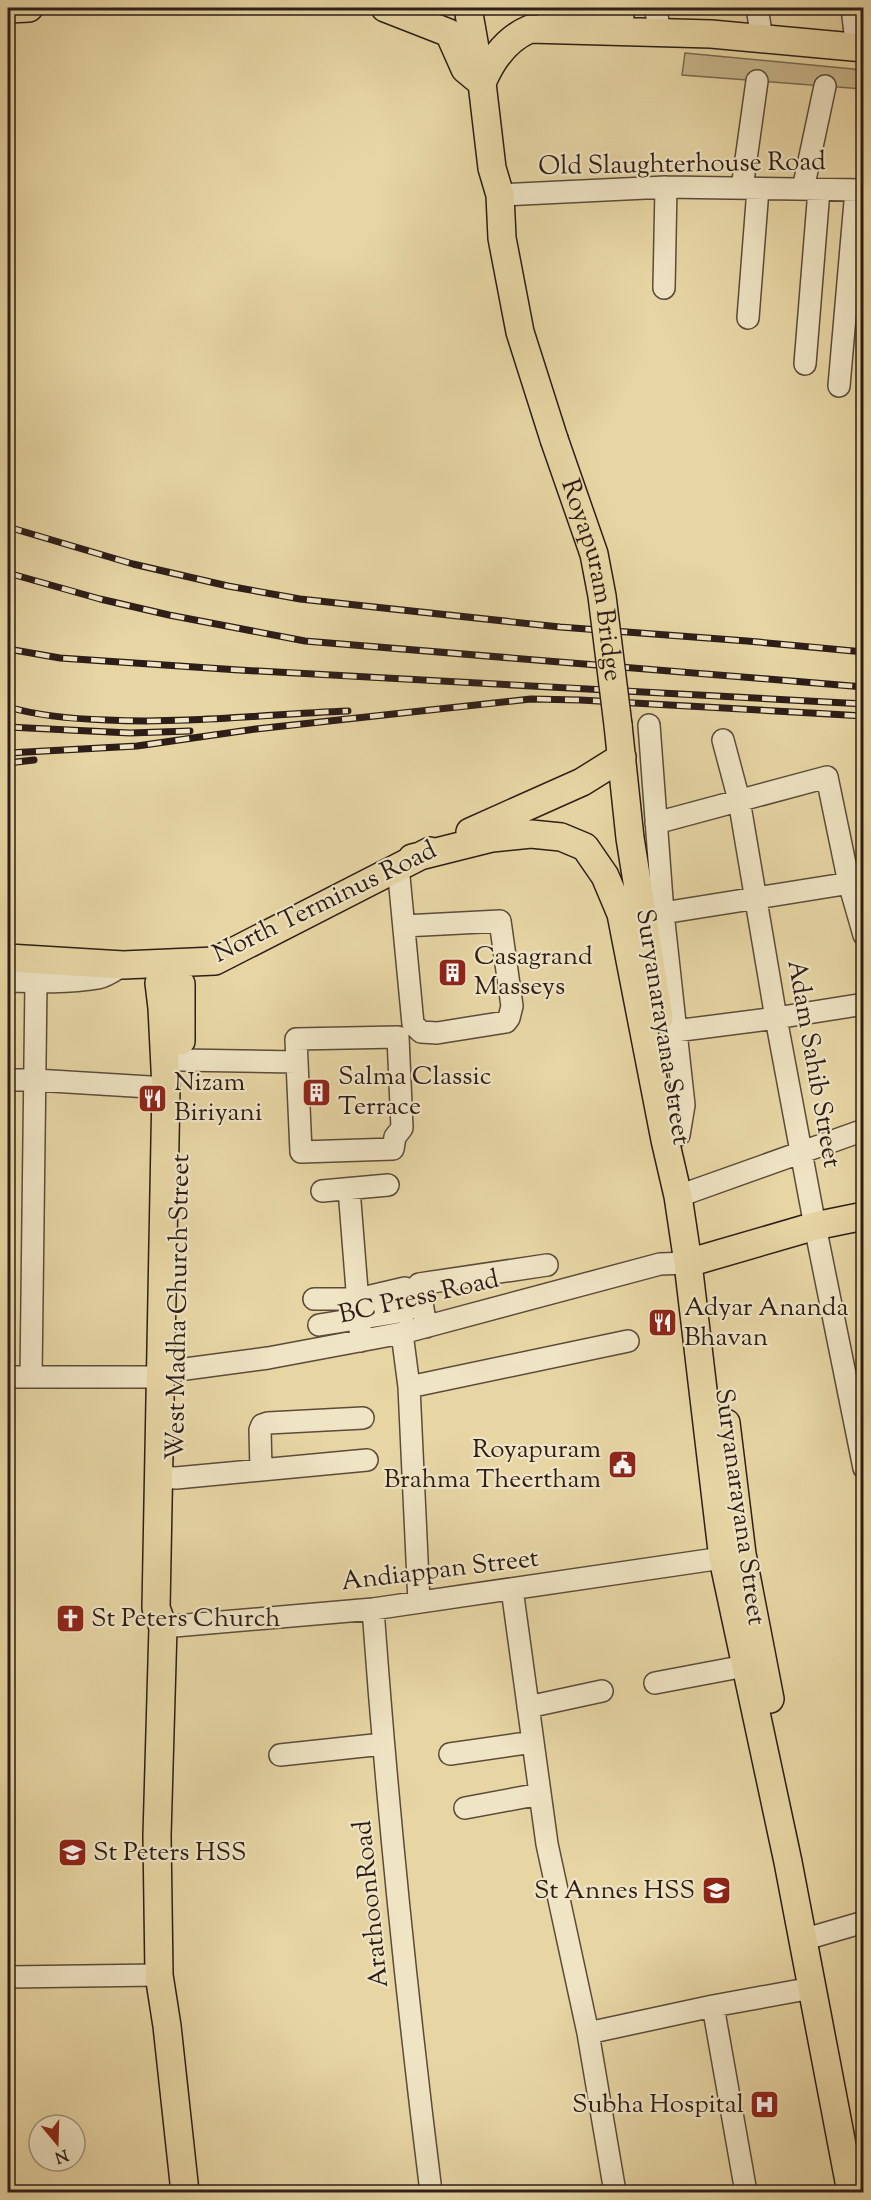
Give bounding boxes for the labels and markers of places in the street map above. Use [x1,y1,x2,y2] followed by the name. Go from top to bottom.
[474,939,593,1006] place label: Casagrand Masseys
[437,956,469,988] building icon: Casagrand Masseys
[338,1059,492,1126] place label: Salma Classic Terrace
[174,1065,262,1132] place label: Nizam Biriyani
[301,1076,333,1108] building icon: Salma Classic Terrace
[137,1082,169,1114] restaurant icon: Nizam Biriyani
[684,1290,848,1357] place label: Adyar Ananda Bhavan
[647,1307,679,1339] restaurant icon: Adyar Ananda Bhavan
[384,1432,601,1499] place label: Royapuram Brahma Theertham
[606,1449,638,1481] public building icon: Royapuram Brahma Theertham
[91,1601,281,1638] place label: St Peters Church
[54,1603,86,1635] church icon: St Peters Church
[93,1835,247,1872] place label: St Peters HSS
[56,1837,88,1869] school or university icon: St Peters HSS
[534,1873,695,1910] place label: St Annes HSS
[700,1875,732,1907] school or university icon: St Annes HSS
[572,2087,744,2124] place label: Subha Hospital
[749,2089,781,2121] hospital icon: Subha Hospital

